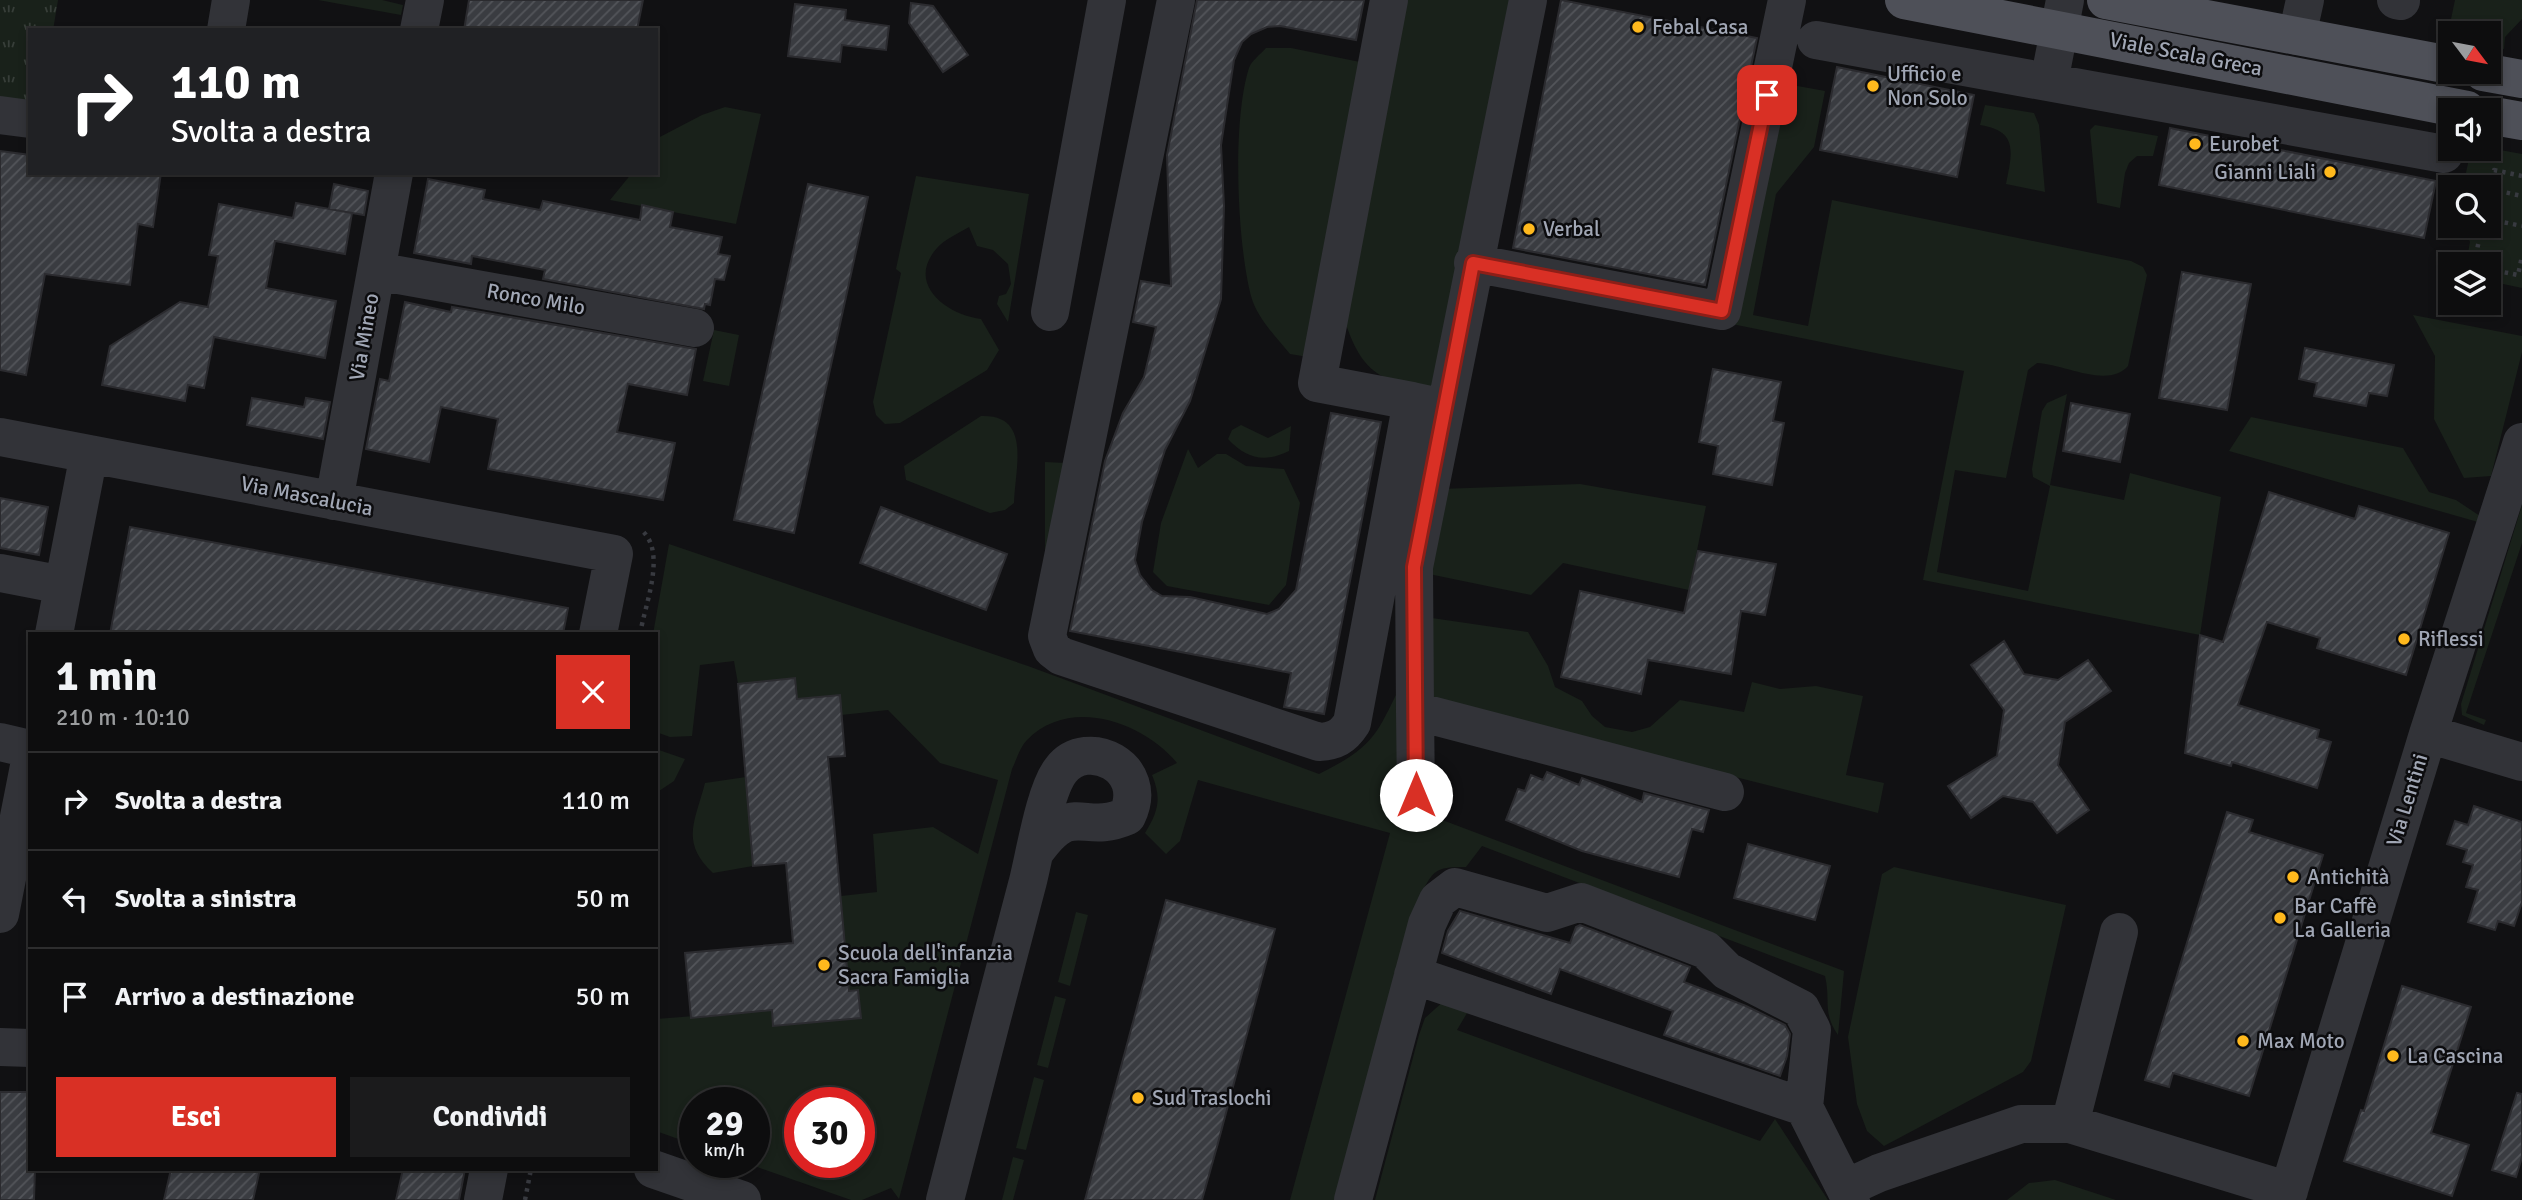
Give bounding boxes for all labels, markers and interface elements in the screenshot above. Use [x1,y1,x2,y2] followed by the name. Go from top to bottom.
[1652,14,1748,40] place label: Febal Casa
[1630,19,1646,35] marker: Febal Casa
[2438,21,2501,84] north arrow
[2438,21,2501,315] map controls
[2107,26,2265,82] street label: Viale Scala Greca
[171,52,301,112] text: 110 m
[56,56,147,147] icon: right
[1887,61,1968,111] place label: Ufficio e Non Solo
[1737,65,1797,125] pin
[1748,76,1786,114] icon: arrive
[1865,78,1881,94] marker: Ufficio e Non Solo
[2438,98,2501,161] button: sound
[171,112,371,151] text: Svolta a destra
[2209,131,2279,157] place label: Eurobet
[2187,136,2203,152] marker: Eurobet
[2214,159,2316,185] place label: Gianni Liali
[2322,164,2338,180] marker: Gianni Liali
[2438,175,2501,238] button: search
[1543,216,1600,242] place label: Verbal
[1521,221,1537,237] marker: Verbal
[2438,252,2501,315] button: layers
[485,278,587,320] street label: Ronco Milo
[344,291,384,383] street label: Via Mineo
[239,470,375,522] street label: Via Mascalucia
[2418,626,2484,652] place label: Riflessi
[2396,631,2412,647] marker: Riflessi
[56,651,157,702] text: 1 min
[556,655,630,729] button: close
[56,703,190,732] text: 210 m · 10:10
[2381,750,2433,850] street label: Via Lentini
[1379,758,1453,832] position arrow
[56,782,94,820] icon: right
[115,785,282,817] text: Svolta a destra
[561,785,630,817] text: 110 m
[2307,864,2389,890] place label: Antichità
[2285,869,2301,885] marker: Antichità
[56,880,94,918] icon: left
[115,883,297,915] text: Svolta a sinistra
[575,883,630,915] text: 50 m
[2294,893,2391,943] place label: Bar Caffè La Galleria
[2272,910,2288,926] marker: Bar Caffè La Galleria
[838,940,1013,990] place label: Scuola dell'infanzia Sacra Famiglia
[816,957,832,973] marker: Scuola dell'infanzia Sacra Famiglia
[56,978,94,1016] icon: arrive
[115,981,355,1013] text: Arrivo a destinazione
[575,981,630,1013] text: 50 m
[2257,1028,2345,1054] place label: Max Moto
[2235,1033,2251,1049] marker: Max Moto
[2407,1043,2503,1069] place label: La Cascina
[2385,1048,2401,1064] marker: La Cascina
[56,1077,336,1157] button: Esci
[350,1077,630,1157] button: Condividi
[1152,1085,1272,1111] place label: Sud Traslochi
[784,1087,875,1178] speed limit sign: 30
[1130,1090,1146,1106] marker: Sud Traslochi
[706,1102,743,1145] text: 29
[704,1139,745,1161] text: km/h

